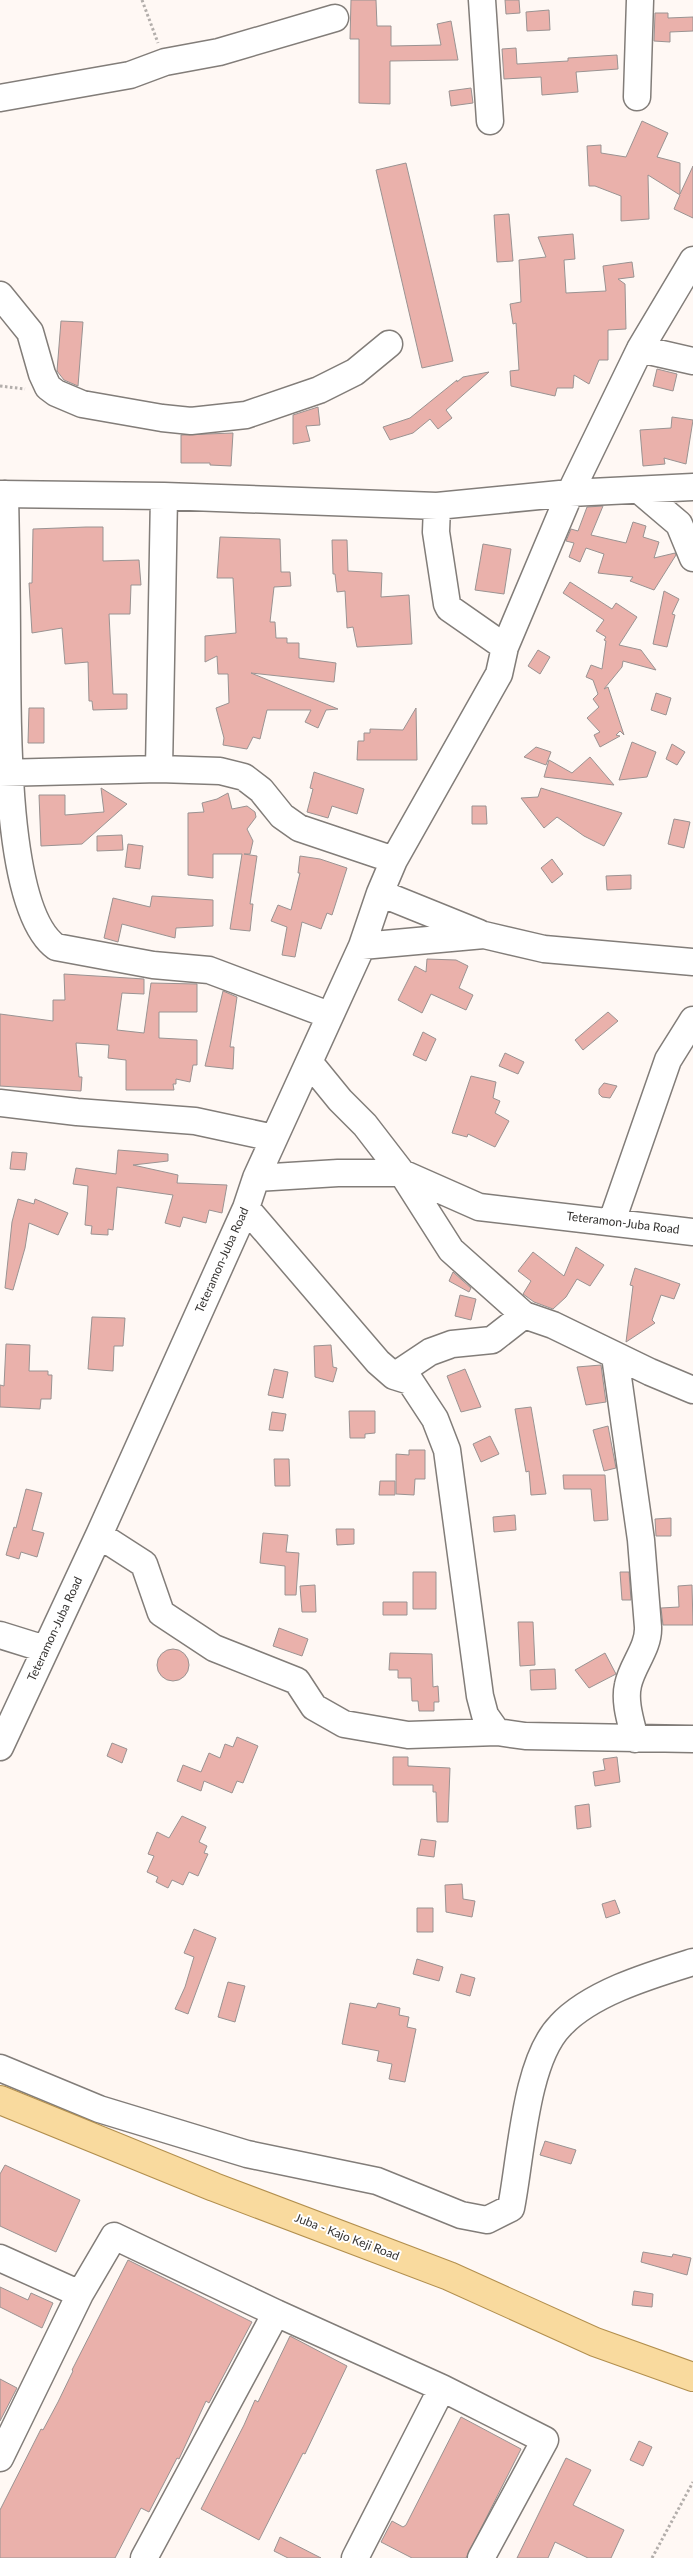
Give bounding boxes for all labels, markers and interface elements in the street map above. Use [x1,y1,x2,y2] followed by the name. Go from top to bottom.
[192,1205,252,1315] street label: Teteramon-Juba Road
[566,1208,681,1237] street label: Teteramon-Juba Road
[24,1574,85,1684] street label: Teteramon-Juba Road
[293,2210,402,2263] street label: Juba - Kajo Keji Road

